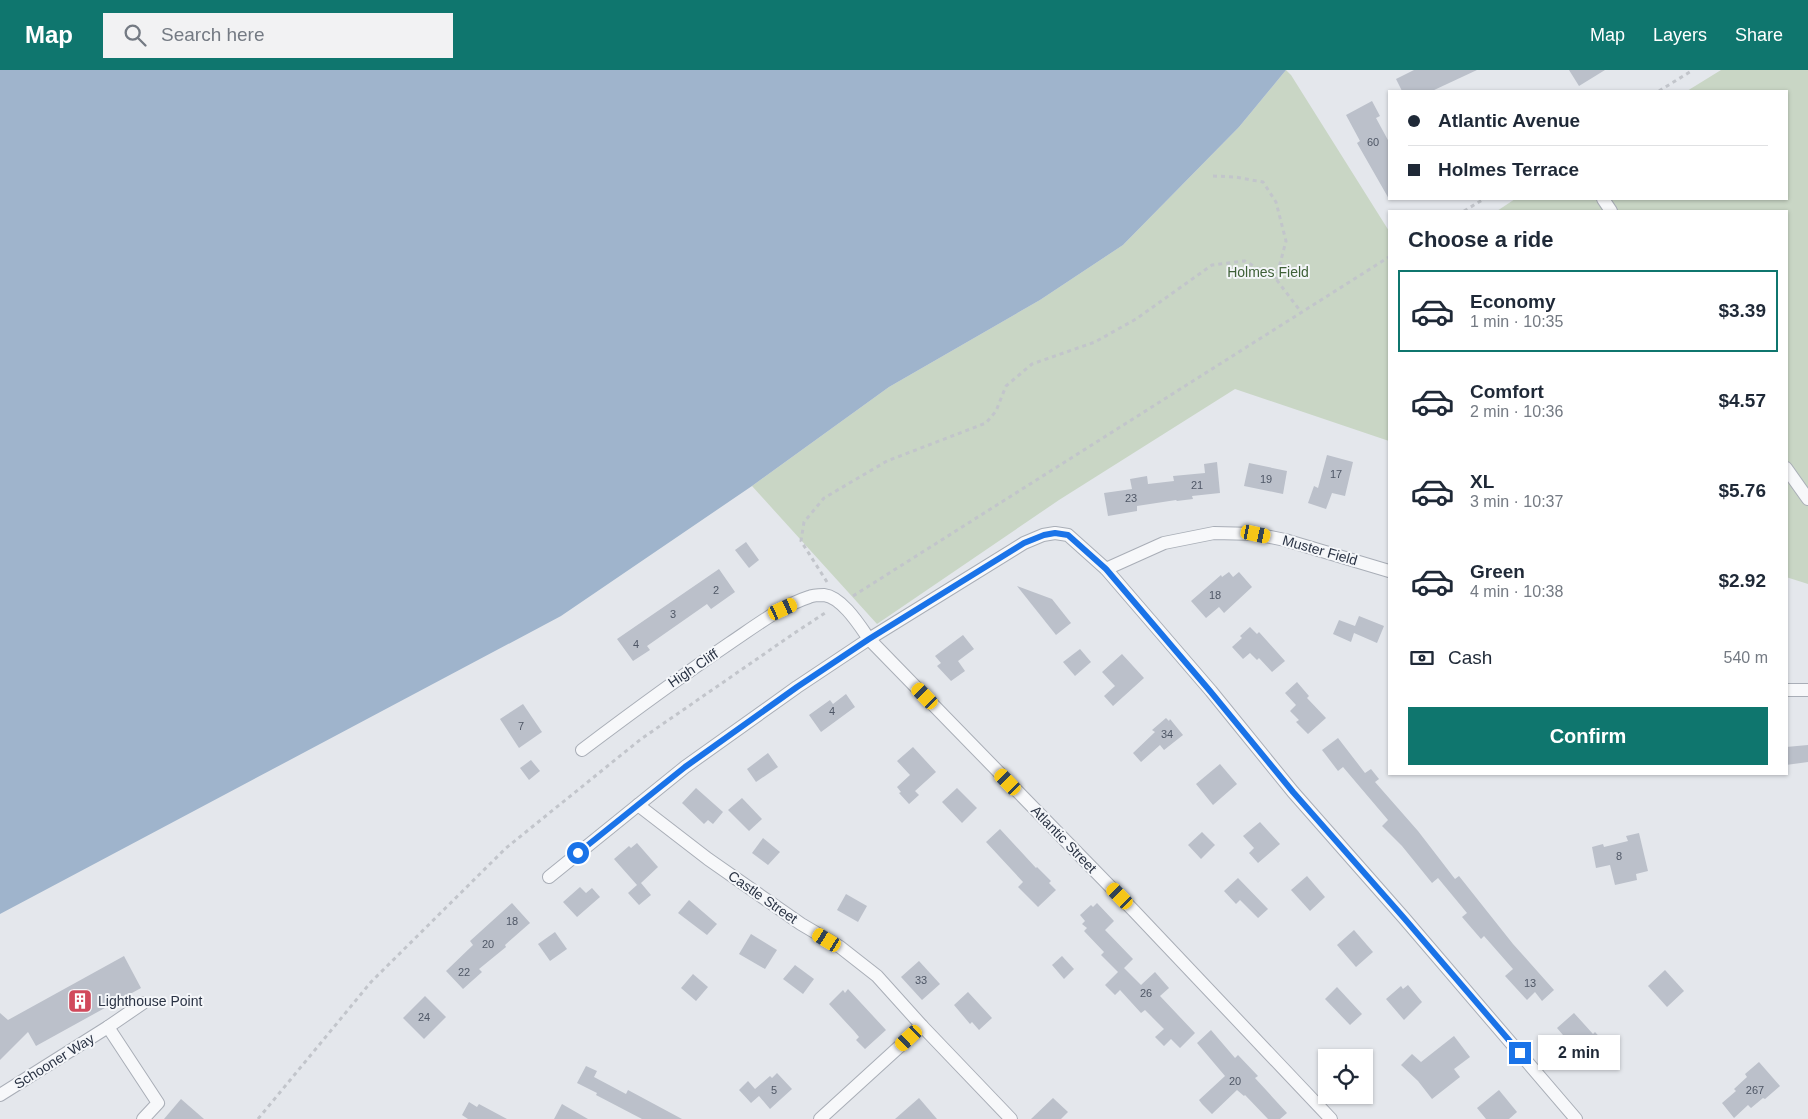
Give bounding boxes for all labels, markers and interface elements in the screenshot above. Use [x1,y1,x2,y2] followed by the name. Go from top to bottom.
[103,13,453,58] search box
[25,21,73,48] text: Map
[121,21,149,49] icon: search
[161,24,265,45] text: Search here
[1590,25,1625,45] text: Map
[1653,25,1707,45] text: Layers
[1735,25,1783,45] text: Share
[1438,110,1580,131] text: Atlantic Avenue
[1367,136,1379,148] house number: 60
[1438,159,1579,180] text: Holmes Terrace
[1408,227,1553,252] text: Choose a ride
[1227,264,1309,280] park label: Holmes Field
[1410,289,1455,334] icon: car
[1470,291,1556,312] text: Economy
[1718,300,1766,321] text: $3.39
[1470,313,1563,330] text: 1 min · 10:35
[1410,379,1455,424] icon: car
[1470,381,1544,402] text: Comfort
[1718,390,1766,411] text: $4.57
[1470,403,1563,420] text: 2 min · 10:36
[1330,468,1342,480] house number: 17
[1410,469,1455,514] icon: car
[1470,471,1494,492] text: XL
[1260,473,1272,485] house number: 19
[1191,479,1203,491] house number: 21
[1718,480,1766,501] text: $5.76
[1125,492,1137,504] house number: 23
[1470,493,1563,510] text: 3 min · 10:37
[1239,524,1272,544] car
[1281,532,1359,568] street label: Muster Field
[1410,559,1455,604] icon: car
[1470,561,1525,582] text: Green
[1718,570,1766,591] text: $2.92
[1470,583,1563,600] text: 4 min · 10:38
[713,584,719,596] house number: 2
[1209,589,1221,601] house number: 18
[766,596,799,622] car
[670,608,676,620] house number: 3
[633,638,639,650] house number: 4
[1408,644,1436,672] icon: cash
[665,645,721,690] street label: High Cliff
[1448,647,1492,668] text: Cash
[1724,649,1768,666] text: 540 m
[909,680,940,712] car
[829,705,835,717] house number: 4
[1408,707,1768,765] button: Confirm
[518,720,524,732] house number: 7
[1161,728,1173,740] house number: 34
[992,766,1023,798] car
[1028,802,1100,876] street label: Atlantic Street
[567,842,589,864] route start
[1616,850,1622,862] house number: 8
[725,867,801,927] street label: Castle Street
[1104,880,1135,912] car
[506,915,518,927] house number: 18
[810,926,843,954] car
[482,938,494,950] house number: 20
[458,966,470,978] house number: 22
[915,974,927,986] house number: 33
[1524,977,1536,989] house number: 13
[1140,987,1152,999] house number: 26
[67,988,93,1014] building icon: Lighthouse Point
[98,993,202,1009] place label: Lighthouse Point
[418,1011,430,1023] house number: 24
[892,1022,925,1054] car
[11,1030,97,1092] street label: Schooner Way
[1538,1036,1620,1070] callout: 2 min
[1509,1042,1531,1064] route end
[1558,1044,1600,1061] text: 2 min
[1318,1049,1373,1104] map controls
[1318,1049,1373,1104] button: locate
[1229,1075,1241,1087] house number: 20
[771,1084,777,1096] house number: 5
[1746,1084,1764,1096] house number: 267

